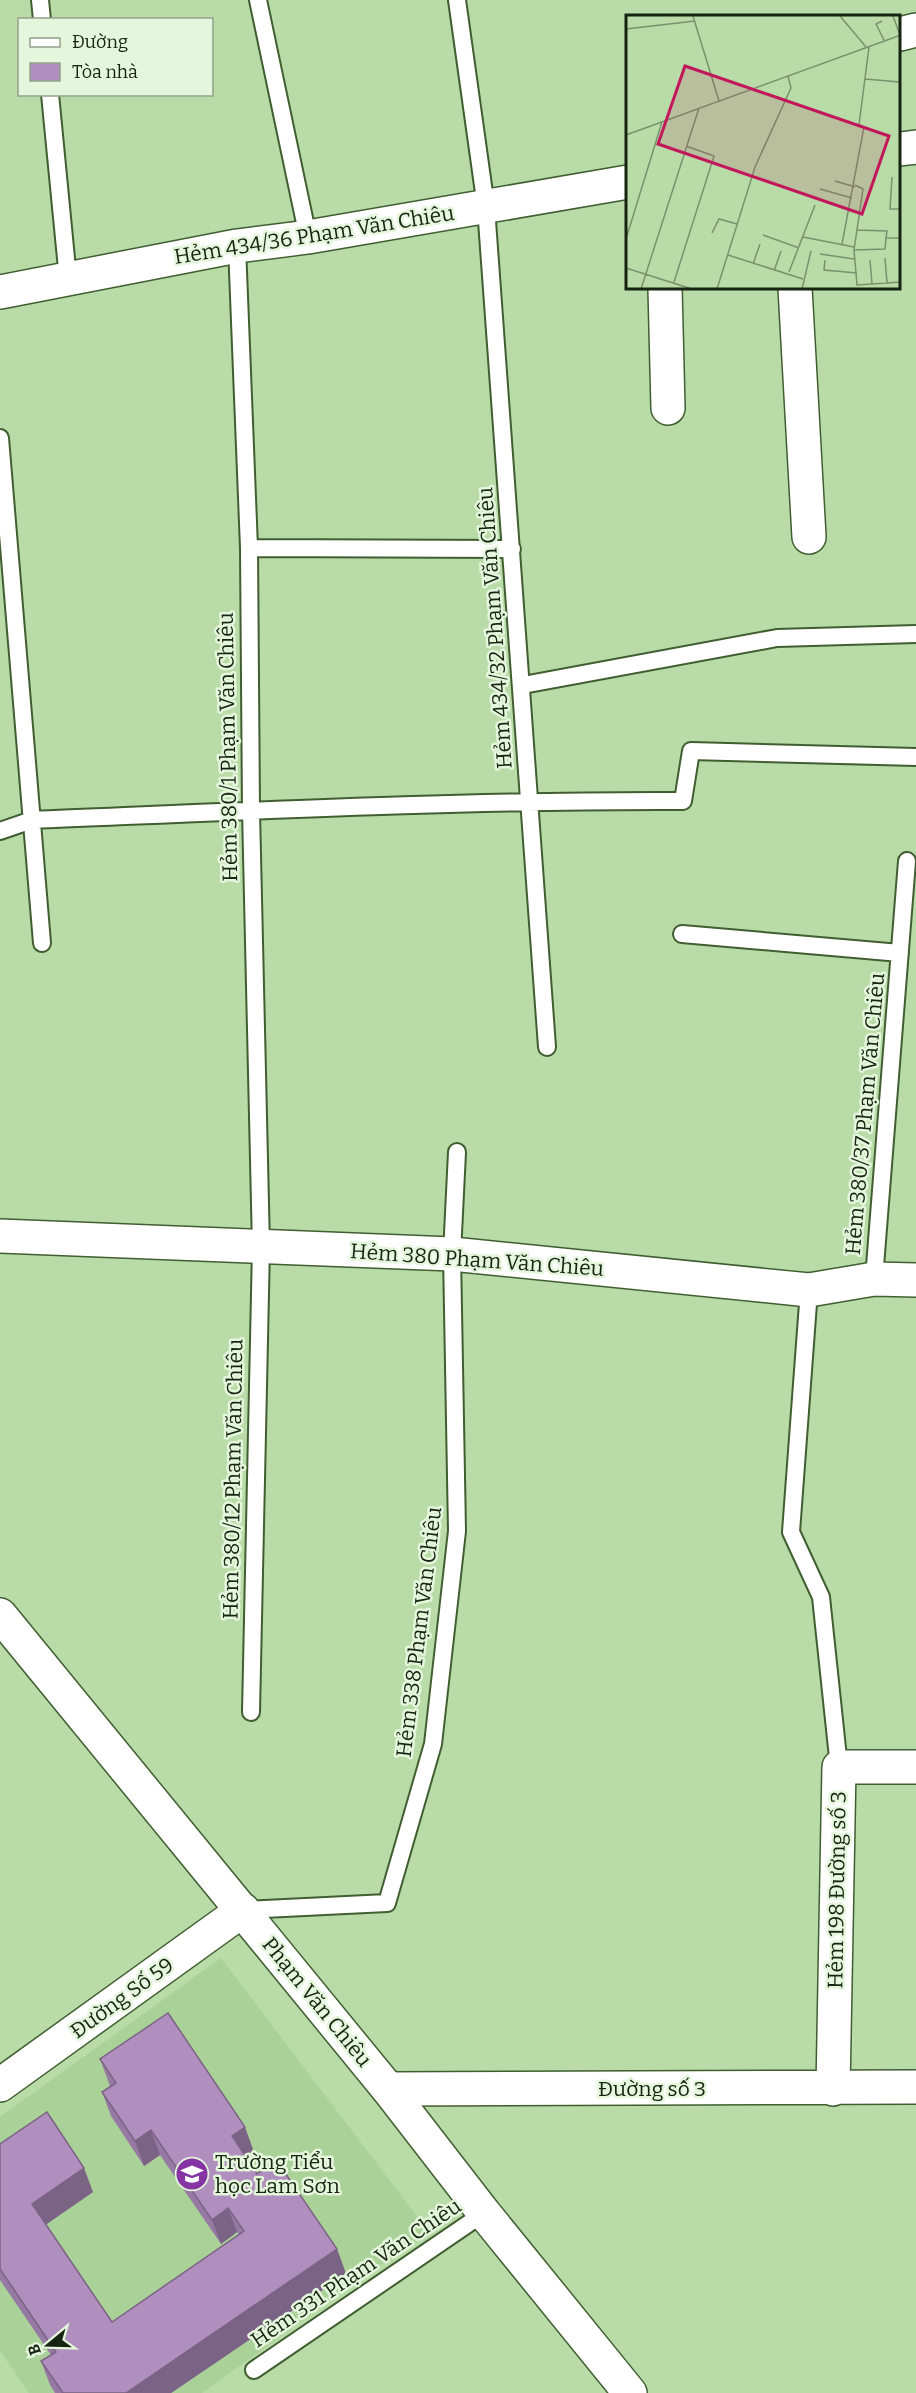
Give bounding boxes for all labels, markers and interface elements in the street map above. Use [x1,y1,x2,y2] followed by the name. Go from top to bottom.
[626,15,901,290] inset map
[18,18,213,96] legend
[72,31,128,53] text: Đường
[72,61,138,83] text: Tòa nhà
[172,200,456,270] street label: Hẻm 434/36 Phạm Văn Chiêu
[472,486,518,770] street label: Hẻm 434/32 Phạm Văn Chiêu
[213,612,243,882] street label: Hẻm 380/1 Phạm Văn Chiêu
[840,972,890,1256] street label: Hẻm 380/37 Phạm Văn Chiêu
[349,1238,605,1282] street label: Hẻm 380 Phạm Văn Chiêu
[218,1339,248,1619] street label: Hẻm 380/12 Phạm Văn Chiêu
[391,1505,447,1759] street label: Hẻm 338 Phạm Văn Chiêu
[822,1791,852,1989] street label: Hẻm 198 Đường số 3
[257,1932,377,2072] street label: Phạm Văn Chiêu
[65,1952,179,2044] street label: Đường Số 59
[598,2076,706,2102] street label: Đường số 3
[215,2149,340,2199] place label: Trường Tiểu học Lam Sơn
[174,2156,210,2192] school or university icon: Trường Tiểu học Lam Sơn
[246,2193,466,2353] street label: Hẻm 331 Phạm Văn Chiêu
[18,2315,78,2375] north arrow
[24,2342,45,2358] text: B

